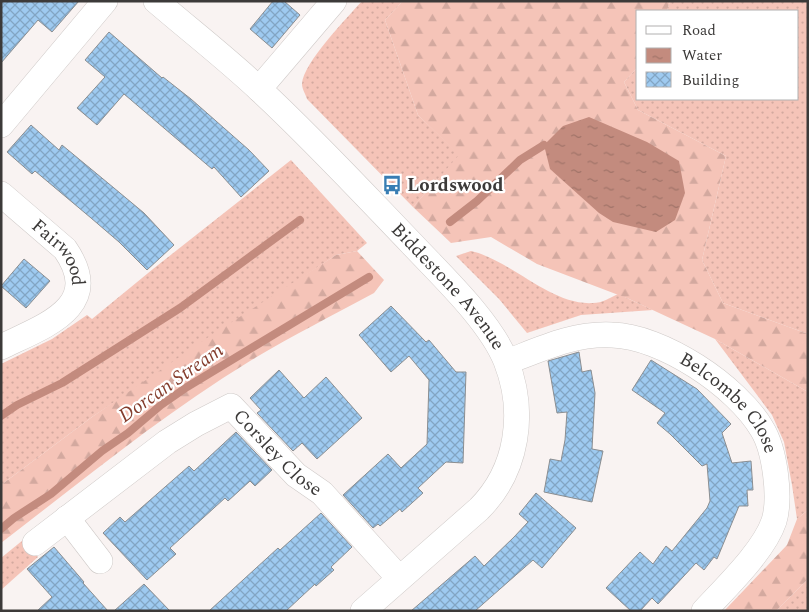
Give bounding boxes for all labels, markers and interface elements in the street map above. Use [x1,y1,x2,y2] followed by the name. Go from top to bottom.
[636,10,799,100] legend
[682,19,716,42] text: Road
[682,44,722,67] text: Water
[682,69,739,92] text: Building
[407,171,504,200] place label: Lordswood
[381,174,403,196] bus stop icon: Lordswood
[25,212,93,287] street label: Fairwood
[384,216,512,355] street label: Biddestone Avenue
[112,335,230,430] water label: Dorcan Stream
[674,345,785,457] street label: Belcombe Close
[226,402,328,504] street label: Corsley Close

